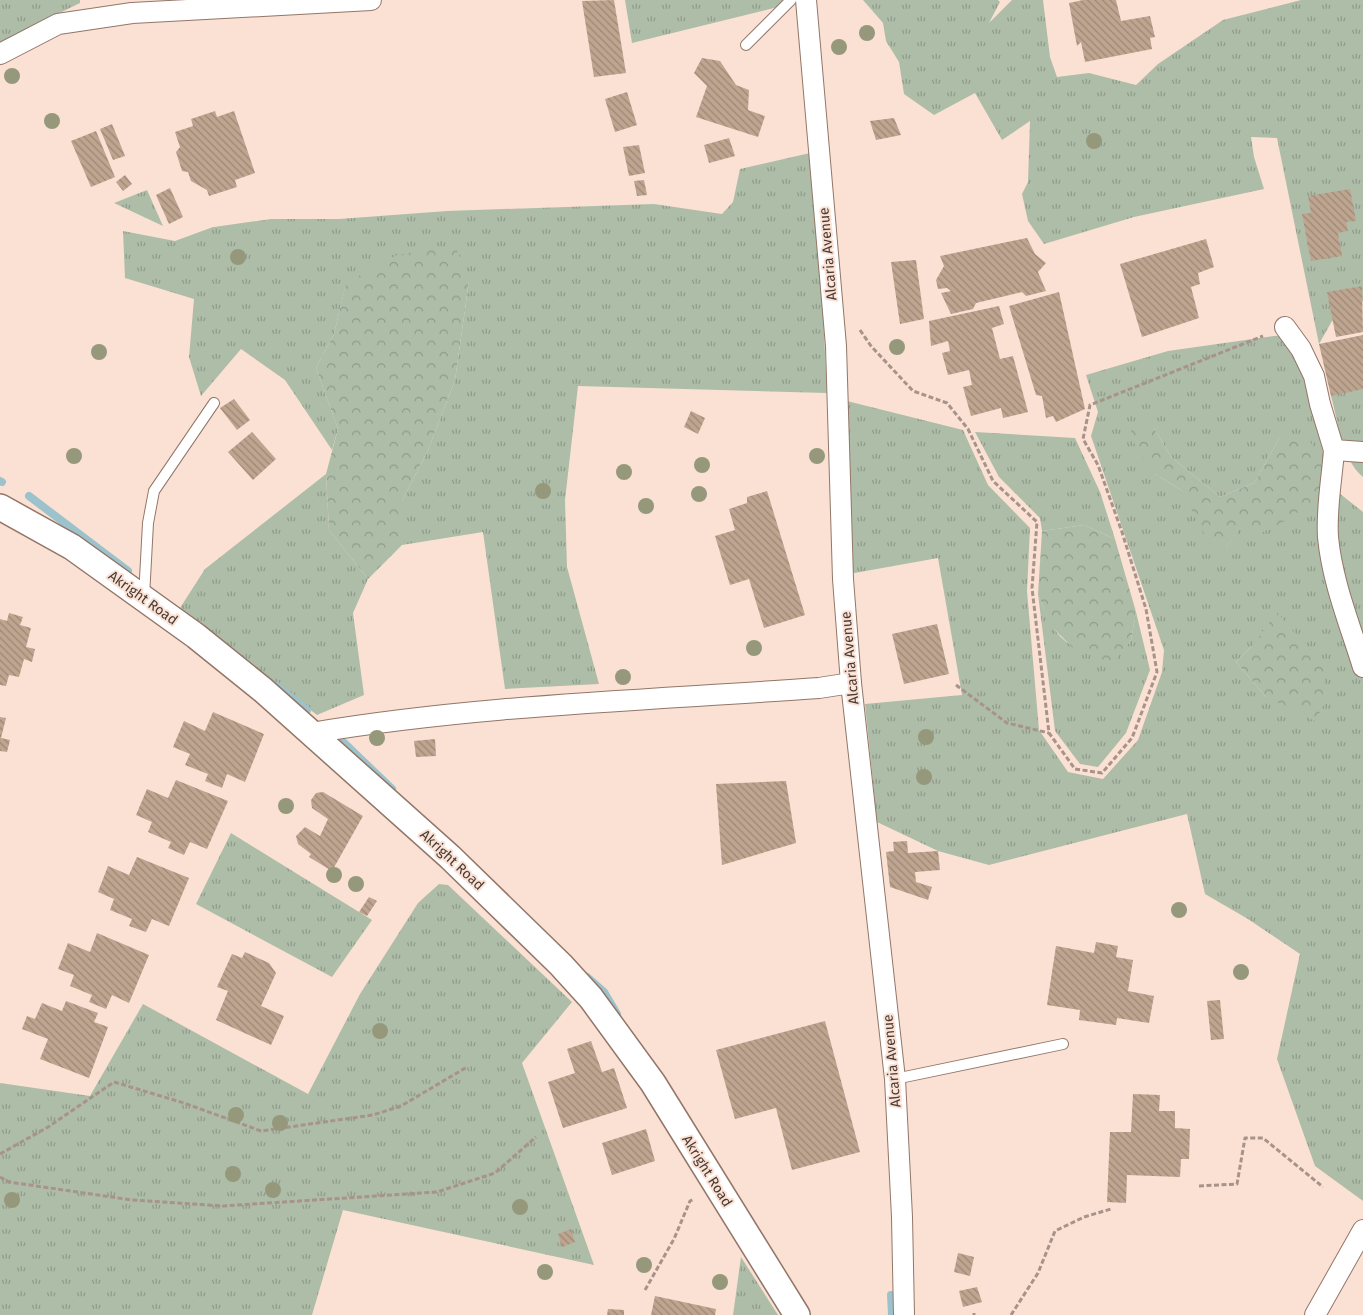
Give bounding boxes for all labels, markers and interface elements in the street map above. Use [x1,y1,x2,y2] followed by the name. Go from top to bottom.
[815,207,841,301] street label: Alcaria Avenue
[105,567,181,629] street label: Akright Road
[837,611,863,705] street label: Alcaria Avenue
[417,826,487,894] street label: Akright Road
[879,1014,905,1108] street label: Alcaria Avenue
[678,1132,736,1210] street label: Akright Road

